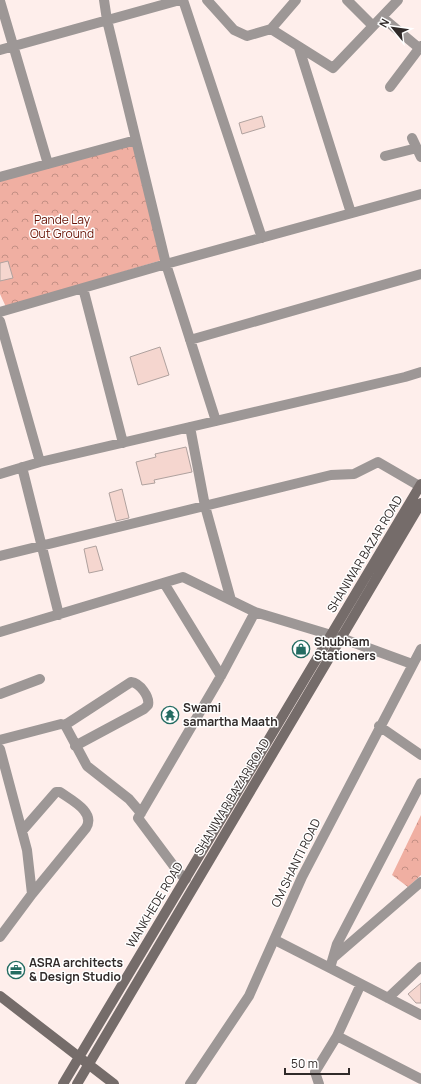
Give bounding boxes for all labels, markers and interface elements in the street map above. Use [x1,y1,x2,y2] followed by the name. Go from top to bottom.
[373,8,413,48] north arrow
[375,16,392,30] text: N
[30,211,94,242] park label: Pande Lay Out Ground
[323,492,406,615] street label: SHANIWAR BAZAR ROAD
[314,633,376,664] place label: Shubham Stationers
[291,639,311,659] shop icon: Shubham Stationers
[183,699,278,730] place label: Swami samartha Maath
[160,705,180,725] temple icon: Swami samartha Maath
[190,735,273,858] street label: SHANIWAR BAZAR ROAD
[267,816,324,910] street label: OM SHANTI ROAD
[122,859,187,951] street label: WANKHEDE ROAD
[29,954,124,985] place label: ASRA architects & Design Studio
[6,960,26,980] office icon: ASRA architects & Design Studio
[285,1050,349,1076] scale bar
[291,1055,318,1072] text: 50 m

